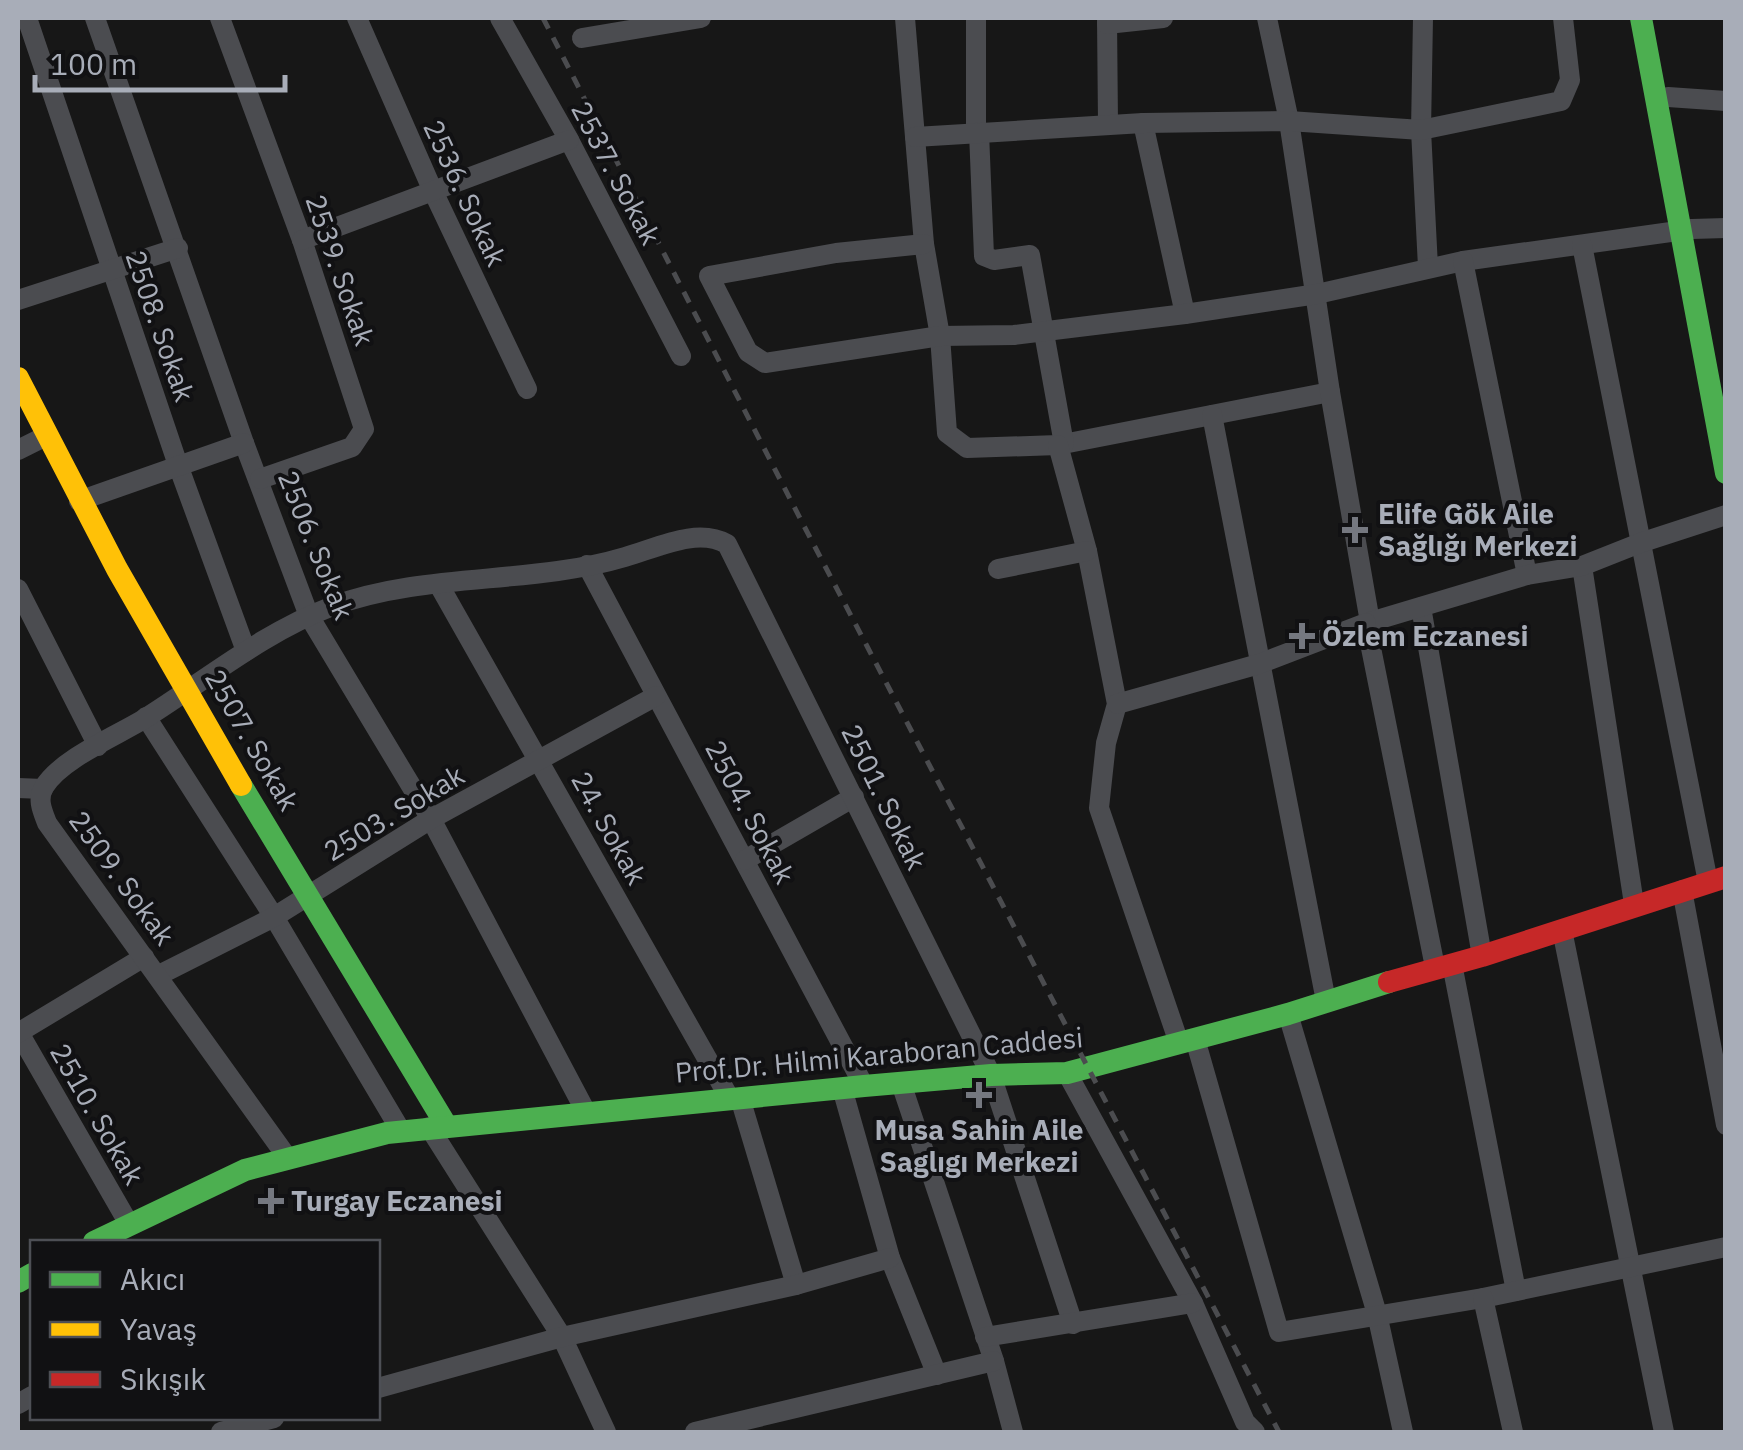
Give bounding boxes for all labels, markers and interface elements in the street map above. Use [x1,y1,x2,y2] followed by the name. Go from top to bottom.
[35,30,285,92] scale bar
[50,44,137,83] text: 100 m
[563,94,670,251] street label: 2537. Sokak
[415,114,516,272] street label: 2536. Sokak
[297,189,384,351] street label: 2539. Sokak
[117,245,204,407] street label: 2508. Sokak
[270,465,363,625] street label: 2506. Sokak
[1378,495,1577,564] place label: Elife Gök Aile Sağlığı Merkezi
[1342,517,1368,543] marker: Elife Gök Aile Sağlığı Merkezi
[1322,617,1529,654] place label: Özlem Eczanesi
[1291,625,1313,647] marker: Özlem Eczanesi
[197,662,308,817] street label: 2507. Sokak
[833,718,936,876] street label: 2501. Sokak
[697,733,804,890] street label: 2504. Sokak
[317,756,471,869] street label: 2503. Sokak
[563,765,656,891] street label: 24. Sokak
[61,803,184,953] street label: 2509. Sokak
[673,1018,1085,1091] street label: Prof.Dr. Hilmi Karaboran Caddesi
[42,1036,153,1191] street label: 2510. Sokak
[966,1082,992,1108] marker: Musa Sahin Aile Saglıgı Merkezi
[874,1111,1084,1180] place label: Musa Sahin Aile Saglıgı Merkezi
[291,1182,503,1219] place label: Turgay Eczanesi
[260,1190,282,1212] marker: Turgay Eczanesi
[30,1240,380,1420] legend
[120,1259,185,1298] text: Akıcı
[120,1309,197,1348] text: Yavaş
[120,1359,206,1398] text: Sıkışık

